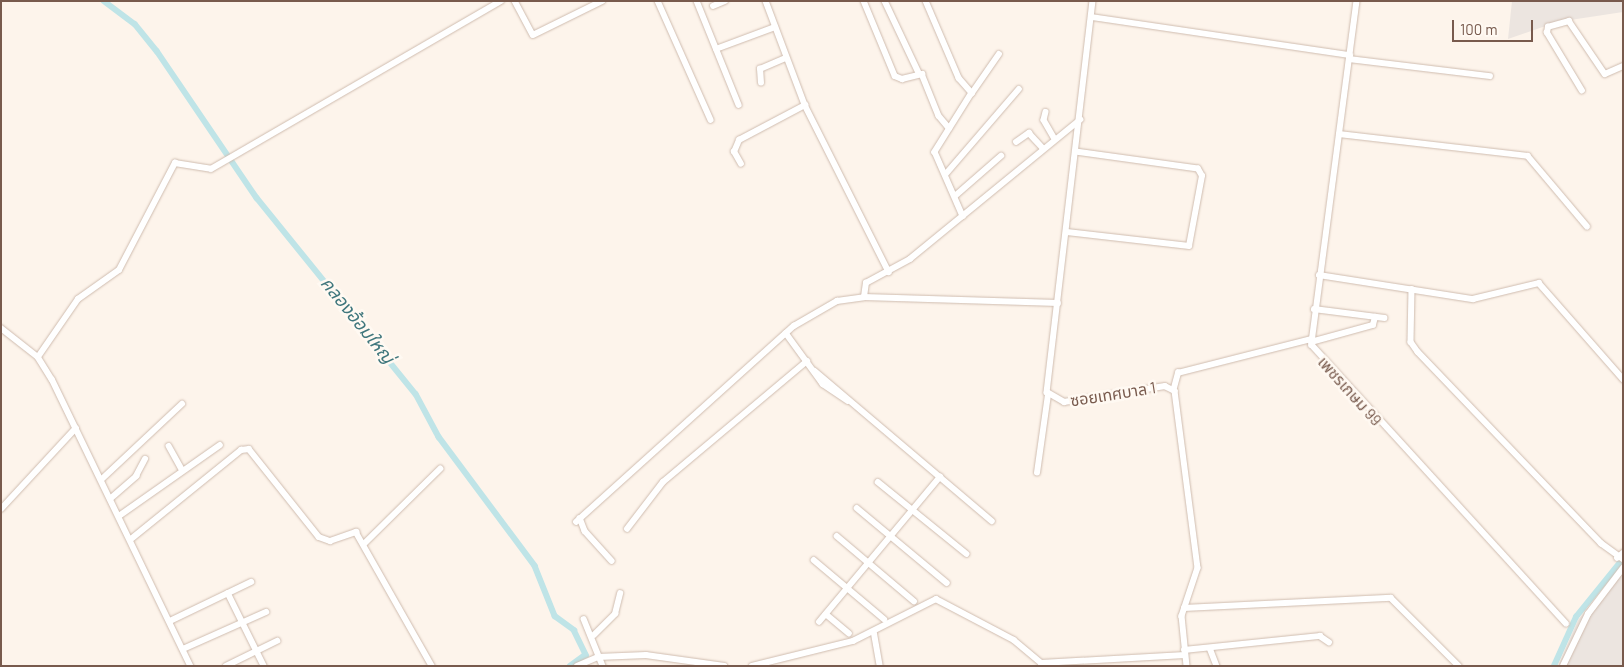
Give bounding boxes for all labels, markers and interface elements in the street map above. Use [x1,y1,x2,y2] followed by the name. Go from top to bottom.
[1454,10,1535,42] scale bar
[1460,20,1498,38] text: 100 m
[317,272,399,368] water label: คลองอ้อมใหญ่
[1314,352,1386,430] street label: เพชรเกษม 99
[1069,378,1157,410] street label: ซอยเทศบาล 1

